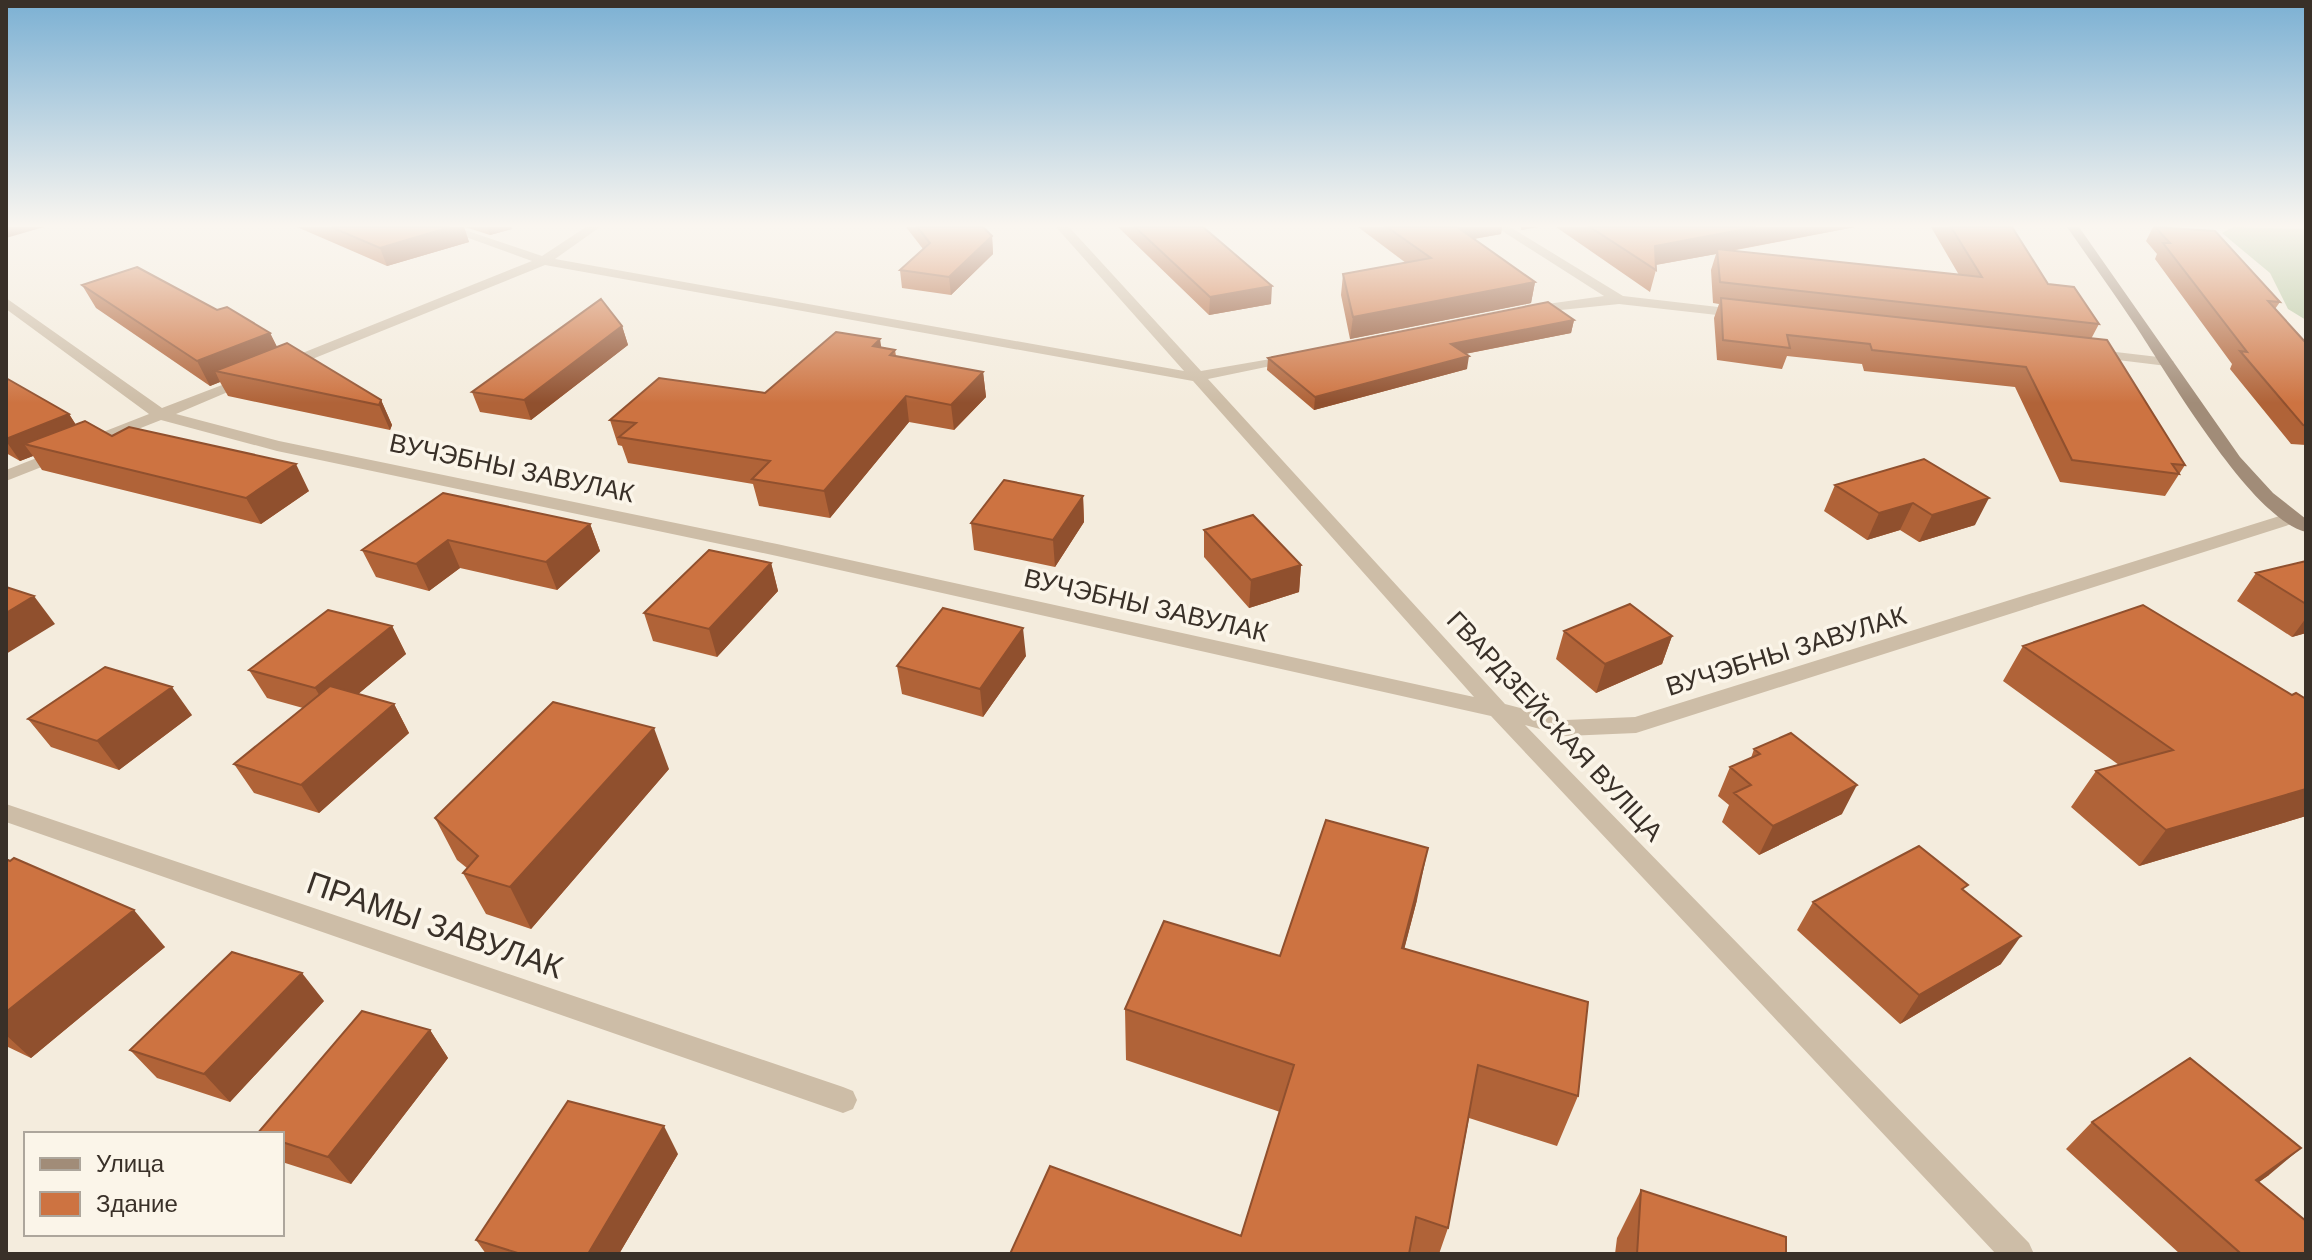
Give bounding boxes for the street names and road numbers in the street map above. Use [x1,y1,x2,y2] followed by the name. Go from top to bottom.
[386,425,638,511] street label: ВУЧЭБНЫ ЗАВУЛАК
[1021,560,1271,650] street label: ВУЧЭБНЫ ЗАВУЛАК
[1662,598,1910,704] street label: ВУЧЭБНЫ ЗАВУЛАК
[1439,604,1671,849] street label: ГВАРДЗЕЙСКАЯ ВУЛІЦА
[301,861,569,989] street label: ПРАМЫ ЗАВУЛАК

